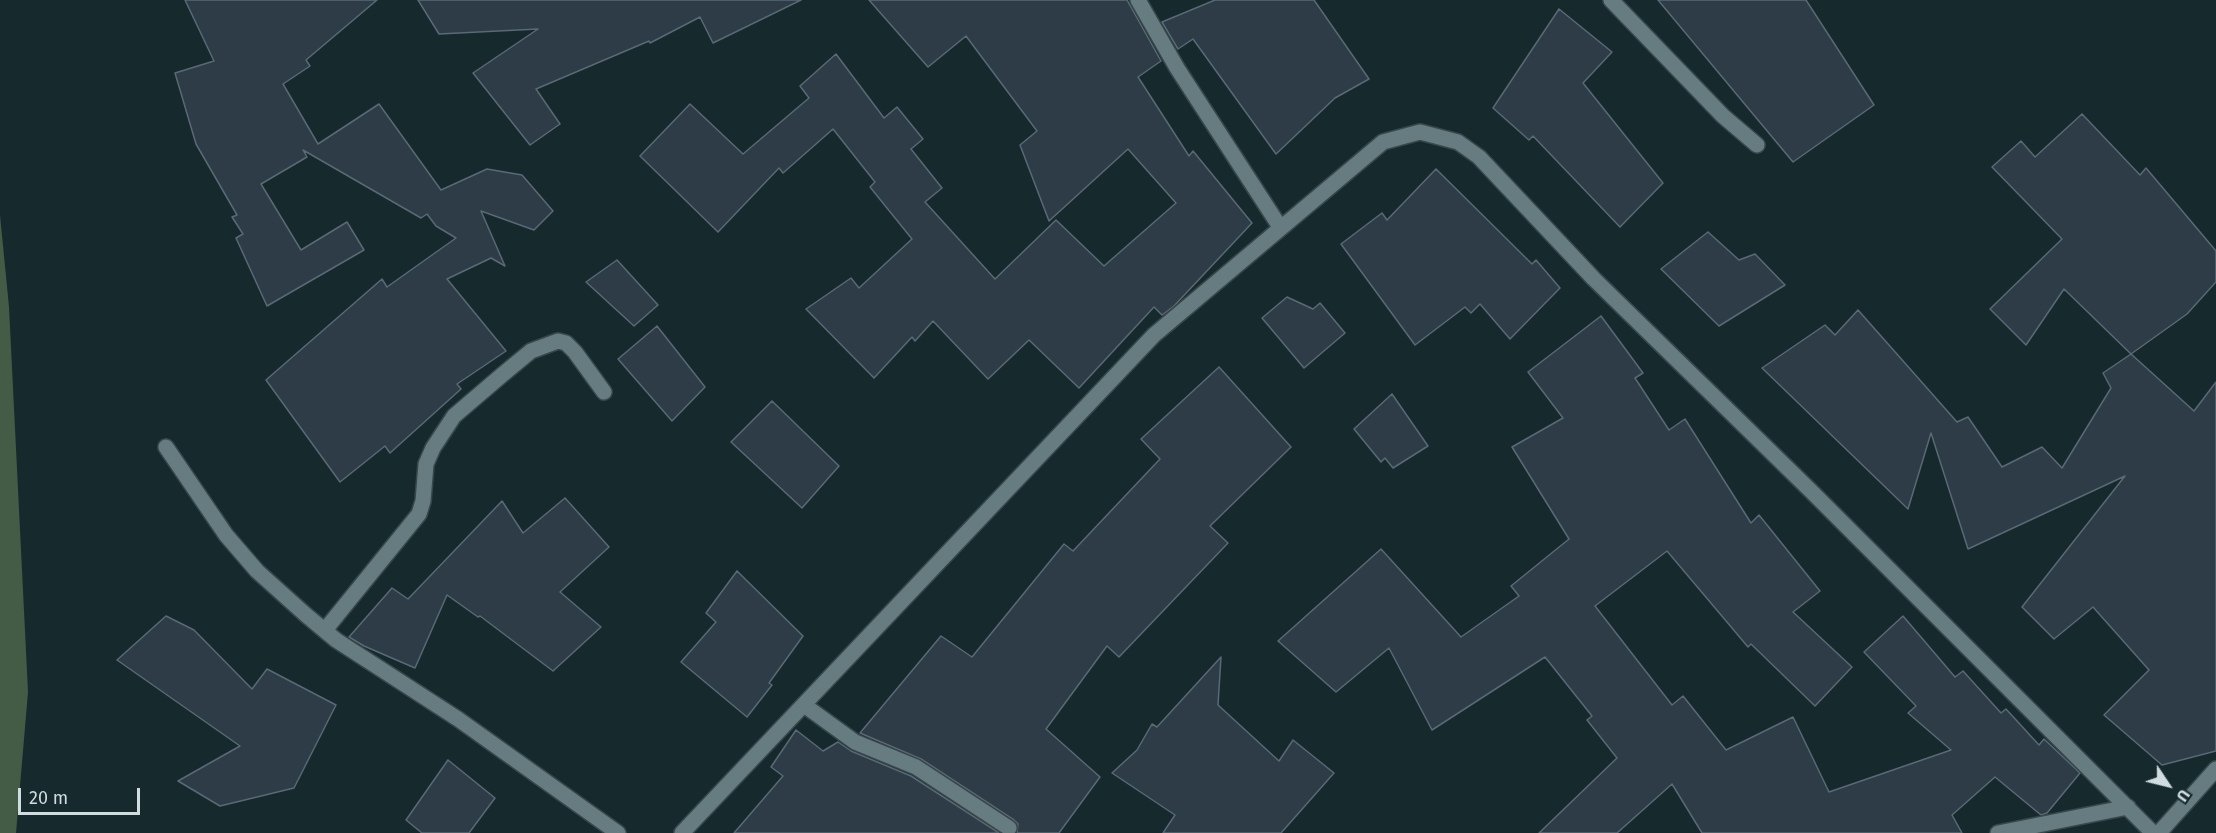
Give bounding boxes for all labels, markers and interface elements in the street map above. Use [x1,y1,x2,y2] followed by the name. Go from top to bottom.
[2138,755,2198,815] north arrow
[21,776,142,814] scale bar
[2172,786,2194,805] text: U
[29,787,68,809] text: 20 m

